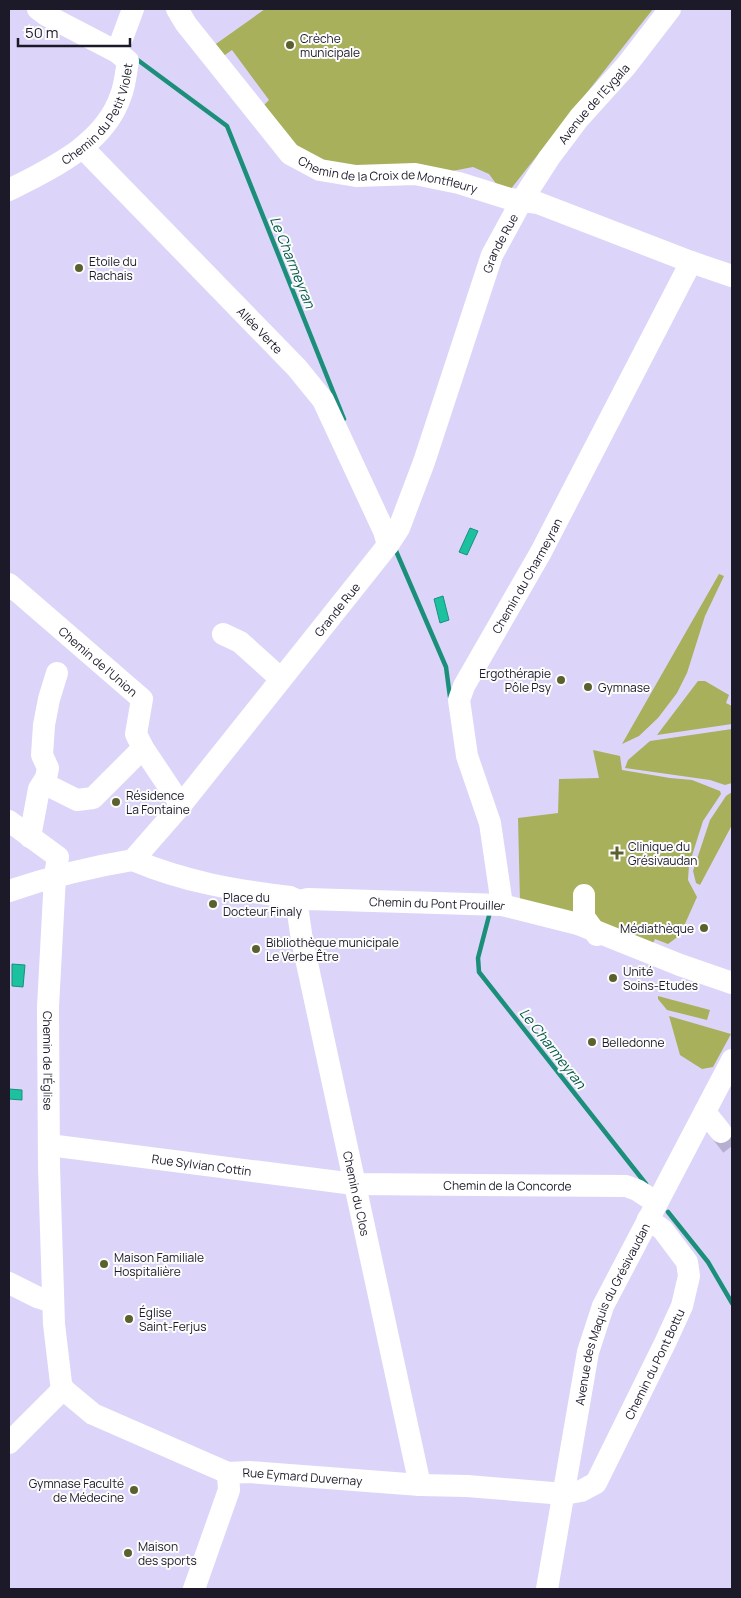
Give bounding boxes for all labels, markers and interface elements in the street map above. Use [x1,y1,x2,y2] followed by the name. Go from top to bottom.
[18,15,130,47] scale bar
[25,22,59,43] text: 50 m
[300,30,360,61] place label: Crèche municipale
[284,39,296,51] marker: Crèche municipale
[554,60,633,147] street label: Avenue de l'Eygala
[58,62,136,168] street label: Chemin du Petit Violet
[295,151,480,197] street label: Chemin de la Croix de Montfleury
[478,210,522,275] street label: Grande Rue
[266,213,320,311] water label: Le Charmeyran
[89,253,137,284] place label: Etoile du Rachais
[73,262,85,274] marker: Etoile du Rachais
[233,303,287,357] street label: Allée Verte
[487,515,566,637] street label: Chemin du Charmeyran
[310,579,364,640] street label: Grande Rue
[55,622,141,700] street label: Chemin de l'Union
[479,665,552,696] place label: Ergothérapie Pôle Psy
[555,674,567,686] marker: Ergothérapie Pôle Psy
[598,679,650,696] place label: Gymnase
[582,681,594,693] marker: Gymnase
[126,787,190,818] place label: Résidence La Fontaine
[110,796,122,808] marker: Résidence La Fontaine
[628,838,697,869] place label: Clinique du Grésivaudan
[610,846,624,860] marker: Clinique du Grésivaudan
[223,889,303,920] place label: Place du Docteur Finaly
[369,892,508,914] street label: Chemin du Pont Prouiller
[207,898,219,910] marker: Place du Docteur Finaly
[620,920,694,937] place label: Médiathèque
[698,922,710,934] marker: Médiathèque
[266,934,399,965] place label: Bibliothèque municipale Le Verbe Être
[250,943,262,955] marker: Bibliothèque municipale Le Verbe Être
[623,963,698,994] place label: Unité Soins-Etudes
[607,972,619,984] marker: Unité Soins-Etudes
[516,1004,591,1093] water label: Le Charmeyran
[40,1011,57,1111] street label: Chemin de l'Église
[602,1034,664,1051] place label: Belledonne
[586,1036,598,1048] marker: Belledonne
[339,1149,374,1237] street label: Chemin du Clos
[151,1150,253,1179] street label: Rue Sylvian Cottin
[443,1176,572,1194] street label: Chemin de la Concorde
[570,1220,654,1407] street label: Avenue des Maquis du Grésivaudan
[114,1249,204,1280] place label: Maison Familiale Hospitalière
[98,1258,110,1270] marker: Maison Familiale Hospitalière
[139,1304,206,1335] place label: Église Saint-Ferjus
[620,1306,688,1422] street label: Chemin du Pont Bottu
[123,1313,135,1325] marker: Église Saint-Ferjus
[242,1463,364,1489] street label: Rue Eymard Duvernay
[29,1475,124,1506] place label: Gymnase Faculté de Médecine
[128,1484,140,1496] marker: Gymnase Faculté de Médecine
[138,1538,197,1569] place label: Maison des sports
[122,1547,134,1559] marker: Maison des sports

